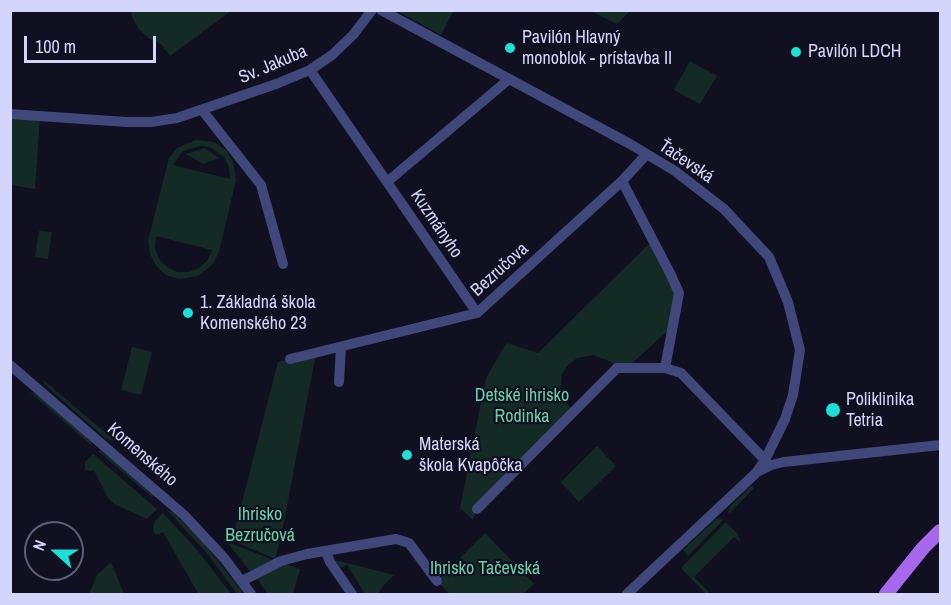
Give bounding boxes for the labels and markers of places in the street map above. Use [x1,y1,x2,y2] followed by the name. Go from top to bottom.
[522,27,672,70] place label: Pavilón Hlavný monoblok - prístavba II
[503,41,517,55] marker: Pavilón Hlavný monoblok - prístavba II
[808,41,902,63] place label: Pavilón LDCH
[789,45,803,59] marker: Pavilón LDCH
[200,292,316,334] place label: 1. Základná škola Komenského 23
[181,306,195,320] marker: 1. Základná škola Komenského 23
[846,389,914,432] place label: Poliklinika Tetria
[824,401,842,419] marker: Poliklinika Tetria
[419,434,522,476] place label: Materská škola Kvapôčka
[400,448,414,462] marker: Materská škola Kvapôčka

